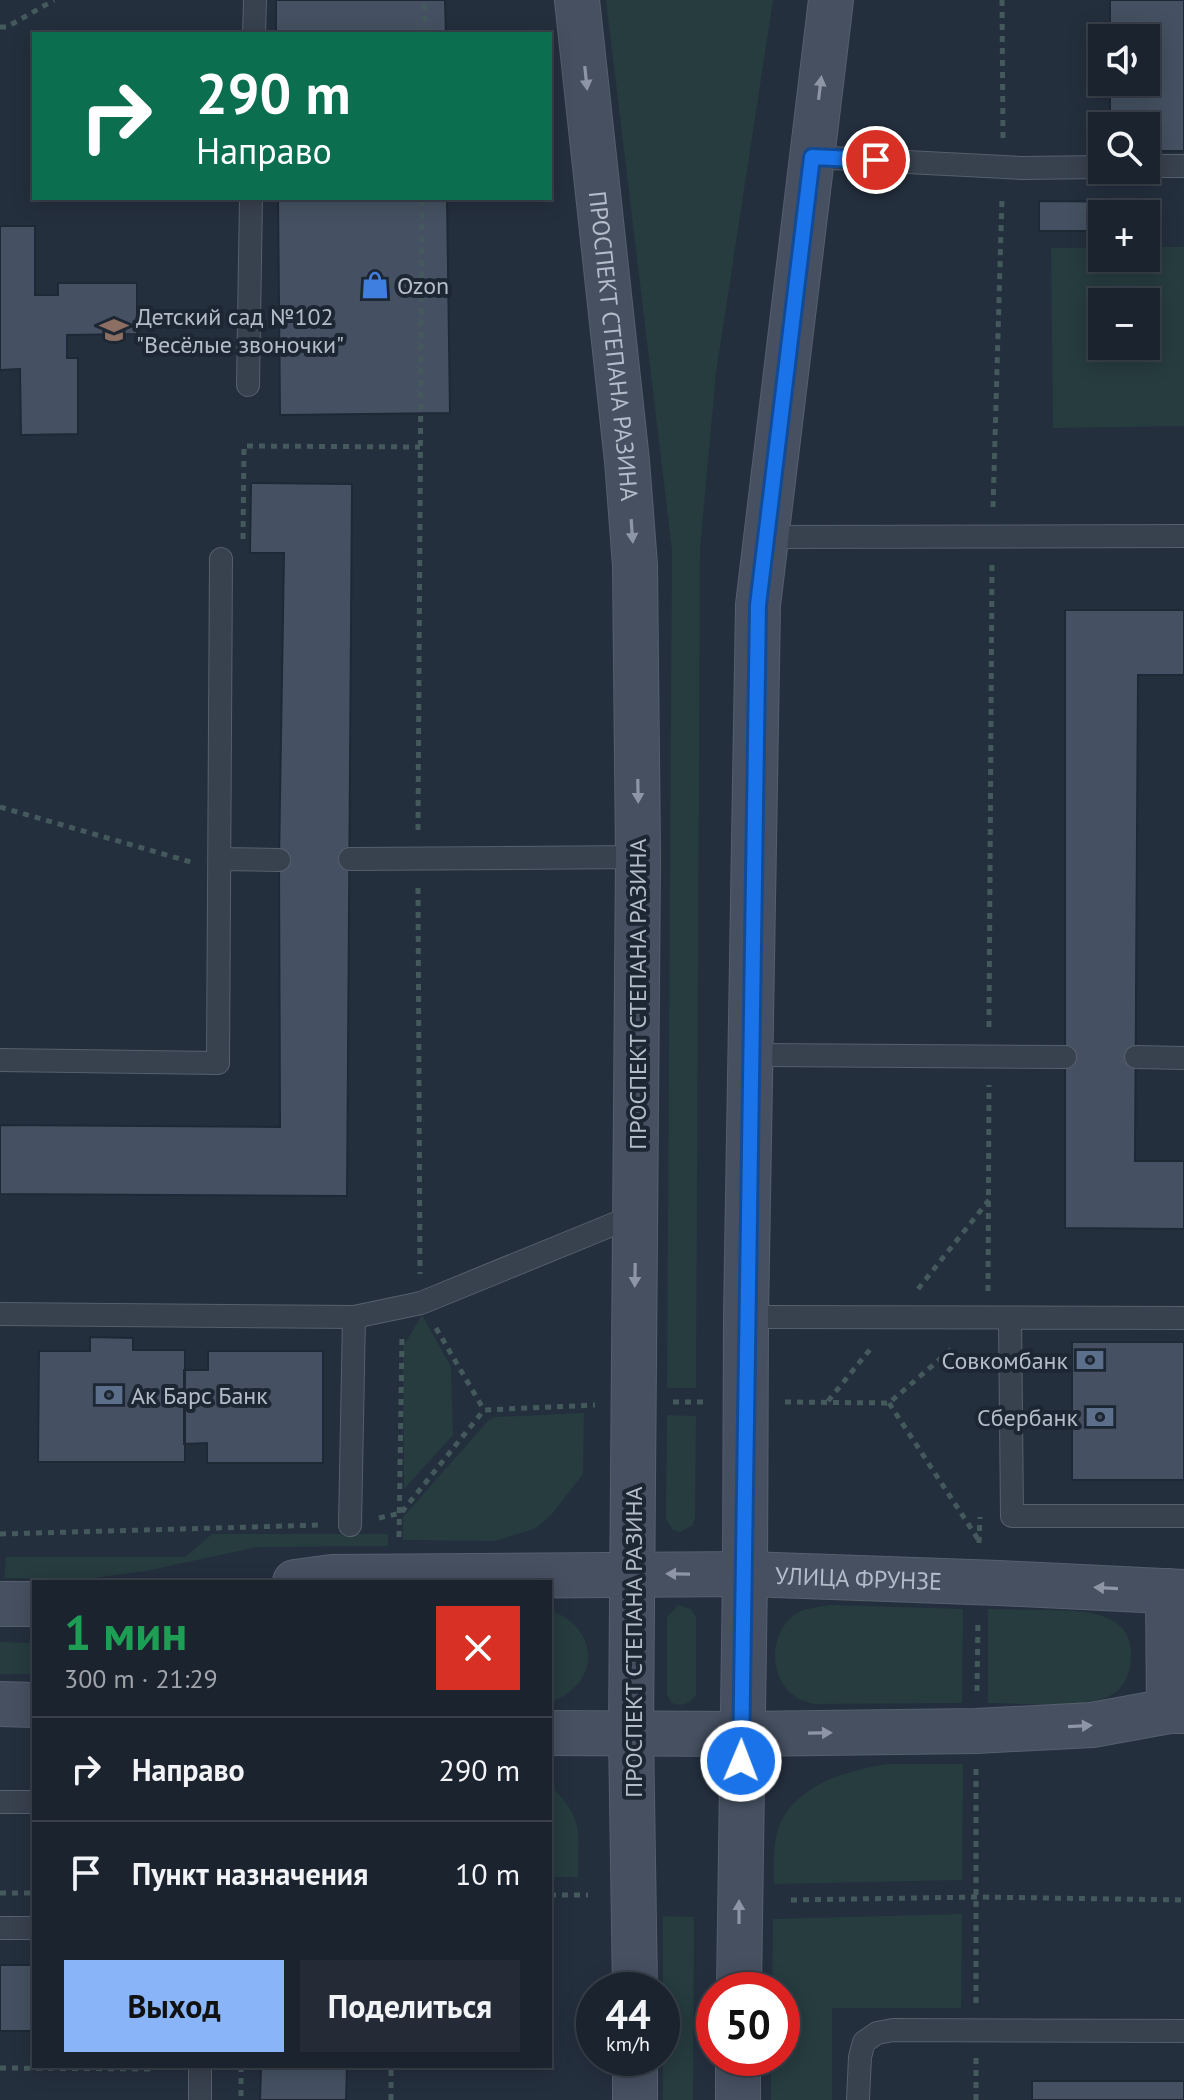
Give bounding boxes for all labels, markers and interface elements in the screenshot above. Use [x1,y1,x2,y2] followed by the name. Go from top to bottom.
[1088,24,1160,360] map controls
[1088,24,1160,96] button: sound
[196,57,351,129] text: 290 m
[64,64,168,168] icon: right
[579,65,592,90] one-way arrow
[814,75,827,100] one-way arrow
[1088,112,1160,184] button: search
[842,126,910,194] pin
[196,127,332,174] text: Направо
[854,138,898,182] icon: arrive
[582,189,646,502] street label: ПРОСПЕКТ СТЕПАНА РАЗИНА
[1088,200,1160,272] button: +
[360,270,390,300] shop icon: Ozon
[397,270,449,301] place label: Ozon
[1088,288,1160,360] button: −
[136,301,344,360] place label: Детский сад №102 "Весёлые звоночки"
[99,315,129,345] school or university icon: Детский сад №102 "Весёлые звоночки"
[626,519,639,544] one-way arrow
[631,779,644,804] one-way arrow
[622,838,653,1150] street label: ПРОСПЕКТ СТЕПАНА РАЗИНА
[629,1263,642,1288] one-way arrow
[942,1345,1069,1376] place label: Совкомбанк
[1075,1345,1105,1375] bank icon: Совкомбанк
[94,1380,124,1410] bank icon: Ак Барс Банк
[131,1380,268,1411] place label: Ак Барс Банк
[977,1402,1079,1433] place label: Сбербанк
[1085,1402,1115,1432] bank icon: Сбербанк
[618,1486,649,1798] street label: ПРОСПЕКТ СТЕПАНА РАЗИНА
[775,1560,943,1596] street label: УЛИЦА ФРУНЗЕ
[665,1568,690,1580] one-way arrow
[1093,1581,1118,1594] one-way arrow
[64,1601,187,1663] text: 1 мин
[436,1606,520,1690] button: close
[64,1662,218,1695] text: 300 m · 21:29
[699,1719,783,1803] position arrow
[1068,1719,1093,1732] one-way arrow
[808,1727,833,1739] one-way arrow
[64,1747,108,1791] icon: right
[132,1750,245,1789] text: Направо
[439,1750,520,1789] text: 290 m
[64,1851,108,1895] icon: arrive
[132,1854,368,1893] text: Пункт назначения
[455,1854,520,1893] text: 10 m
[733,1899,745,1924] one-way arrow
[64,1960,284,2052] button: Выход
[300,1960,520,2052] button: Поделиться
[696,1972,800,2076] speed limit sign: 50
[605,1988,651,2040] text: 44
[606,2031,650,2057] text: km/h

